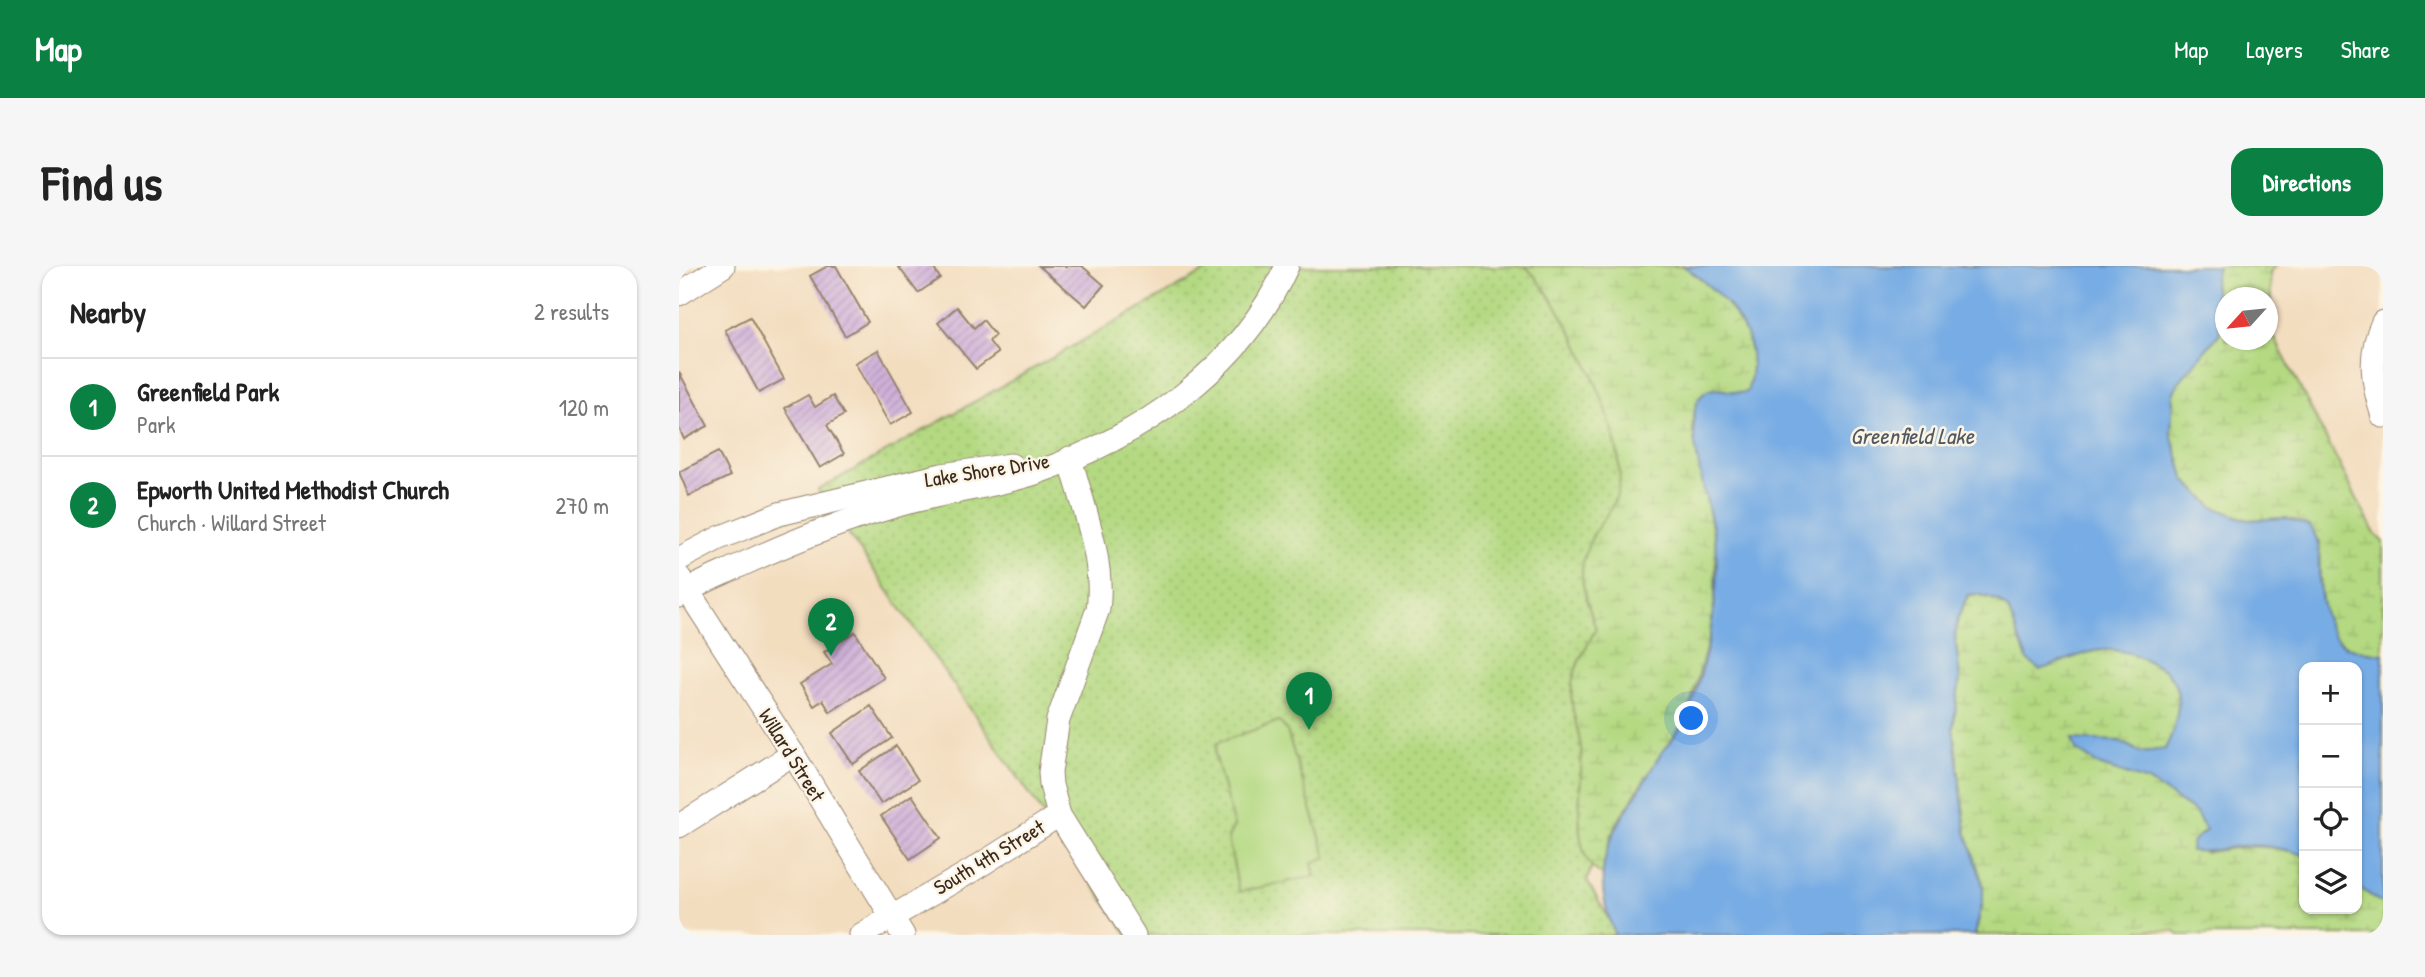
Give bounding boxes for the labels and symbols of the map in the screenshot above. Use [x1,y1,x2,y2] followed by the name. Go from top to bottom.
[2215,287,2278,350] north arrow
[1850,420,1975,451] water label: Greenfield Lake
[923,446,1051,494] street label: Lake Shore Drive
[808,598,854,656] pin: 2
[1286,672,1332,730] pin: 1
[1674,701,1708,735] your location
[752,703,833,808] street label: Willard Street
[928,812,1051,902] street label: South 4th Street

